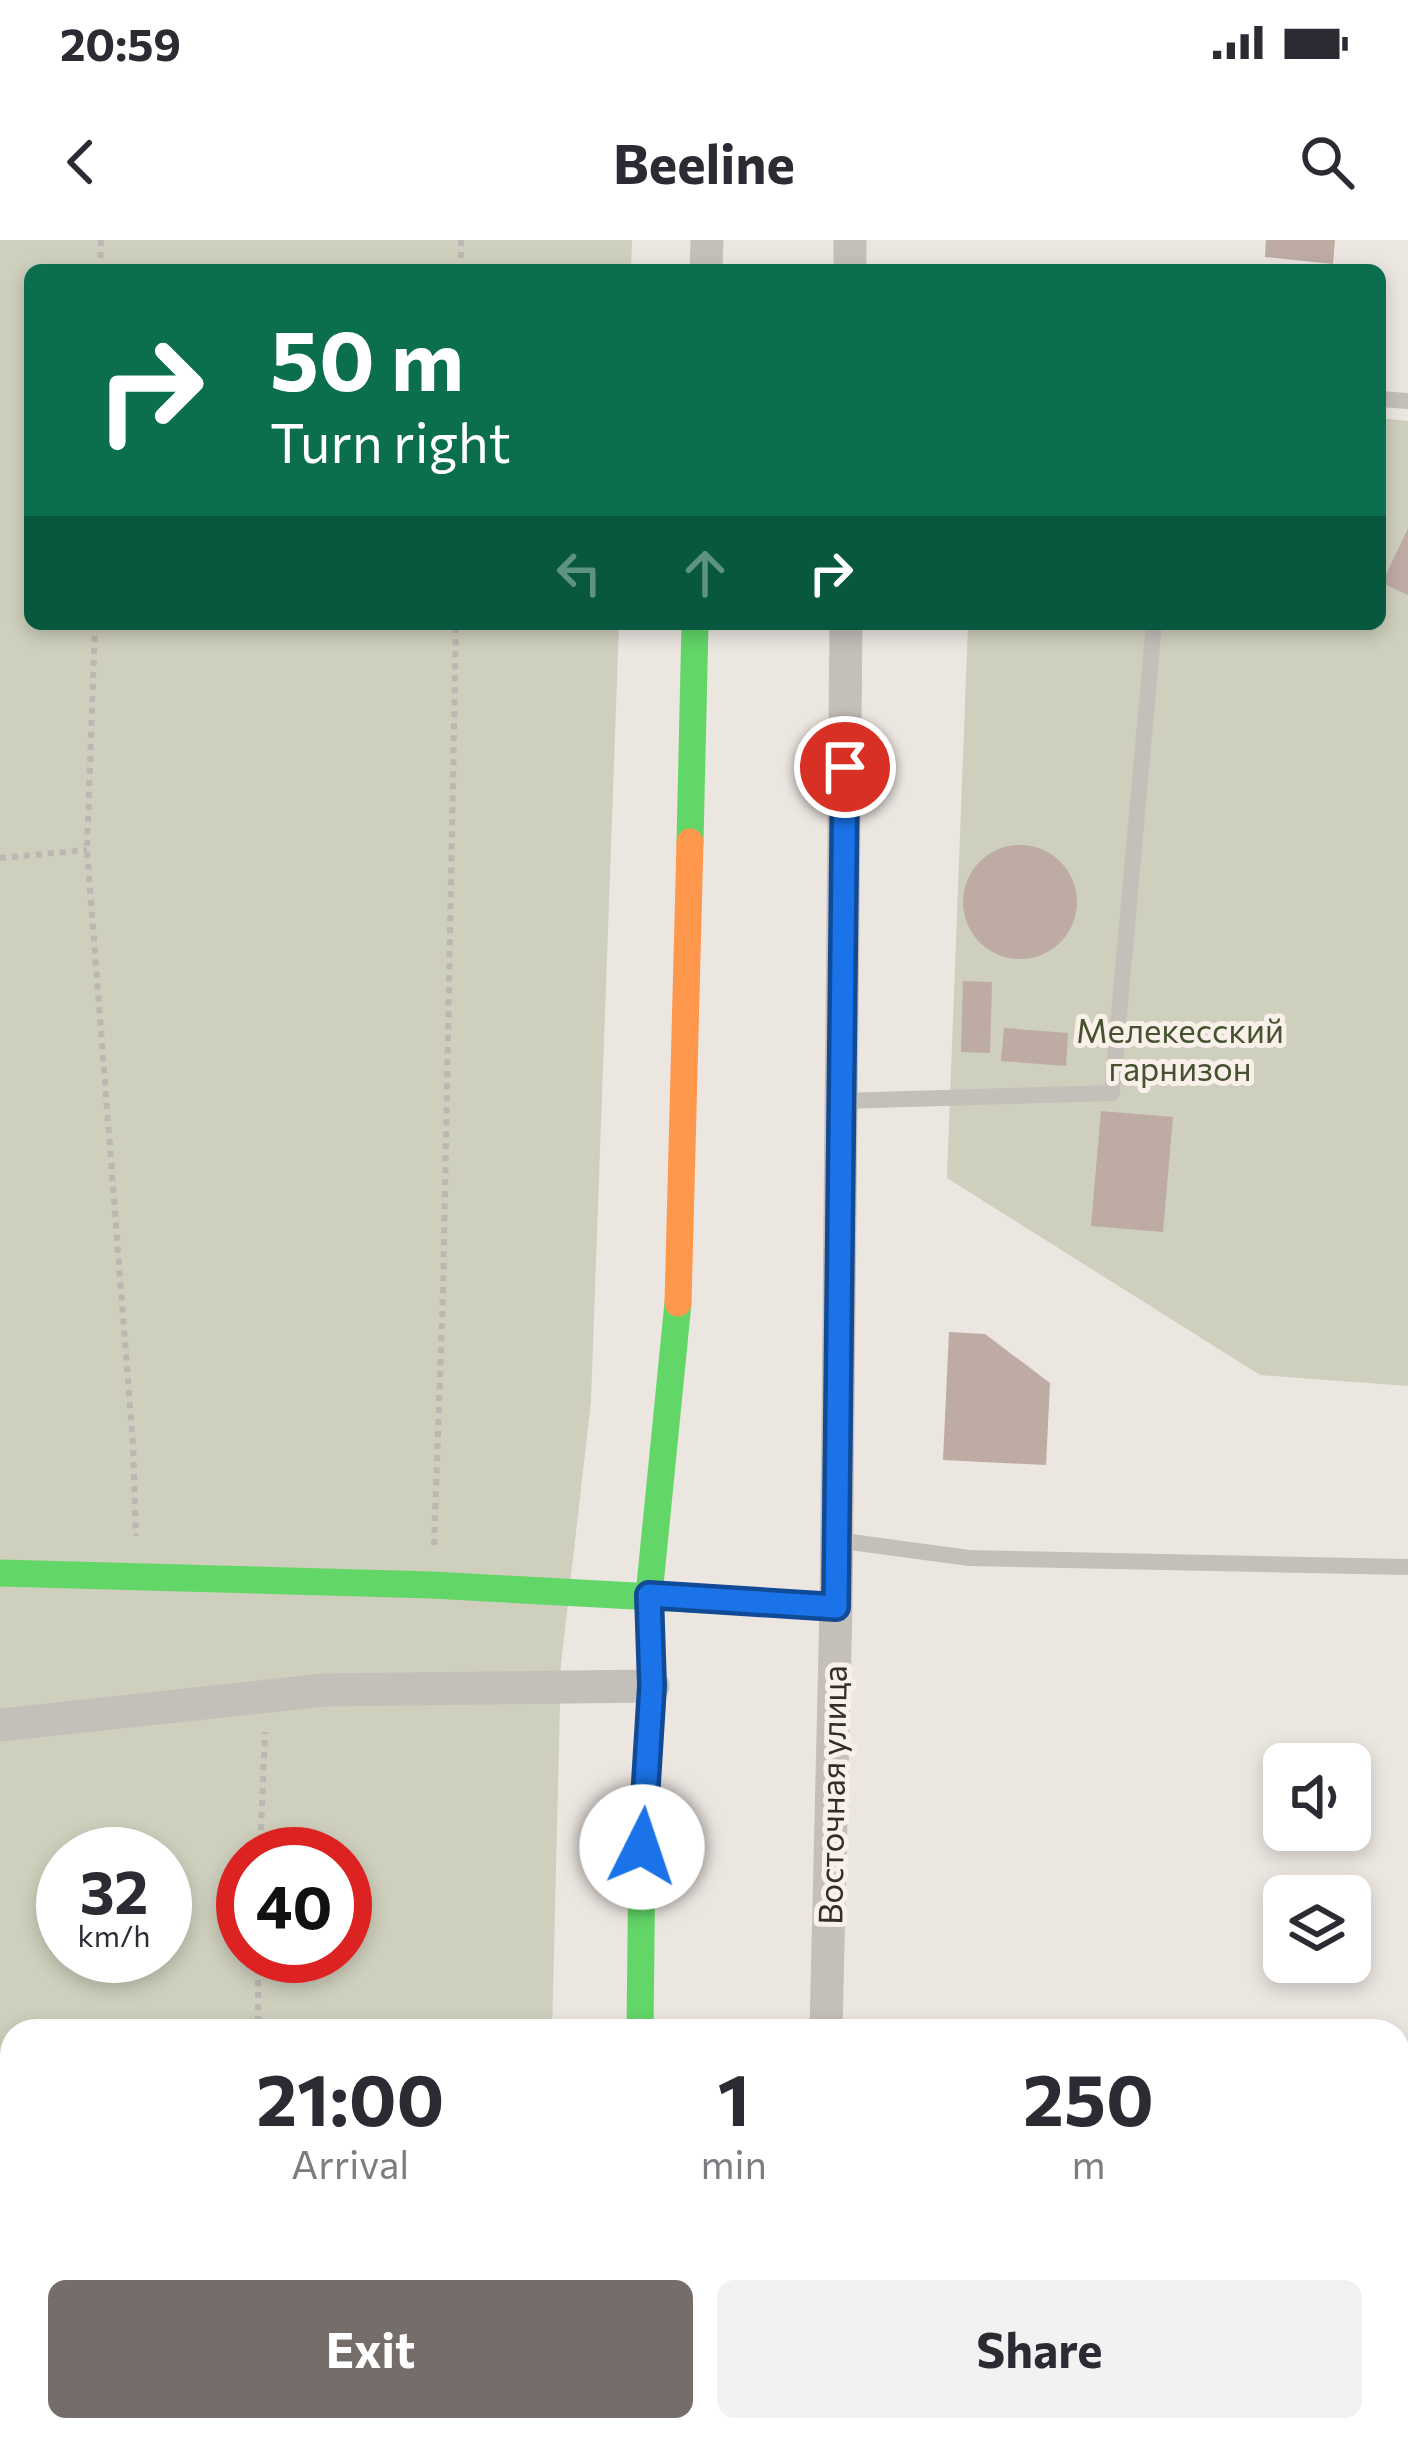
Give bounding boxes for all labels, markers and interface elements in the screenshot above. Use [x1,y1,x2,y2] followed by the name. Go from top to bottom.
[60,15,181,70] text: 20:59
[48,129,114,195] icon: back
[613,129,795,195] text: Beeline
[1294,129,1360,195] icon: search
[270,306,464,408] text: 50 m
[72,312,228,468] icon: right
[270,408,511,474] text: Turn right
[546,540,612,606] icon: left
[672,540,738,606] icon: ahead
[798,540,864,606] icon: right
[794,716,896,818] pin
[812,734,878,800] icon: arrive
[1076,1009,1284,1088] park label: Мелекесский гарнизон
[808,1665,854,1925] street label: Восточная улица
[1263,1743,1371,1983] map controls
[1263,1743,1371,1851] button: sound
[579,1784,705,1910] position arrow
[216,1827,372,1983] speed limit sign: 40
[80,1853,148,1926] text: 32
[1263,1875,1371,1983] button: layers
[78,1916,150,1953] text: km/h
[256,2053,444,2141] text: 21:00
[717,2053,750,2141] text: 1
[1023,2053,1154,2141] text: 250
[291,2139,409,2187] text: Arrival
[701,2139,767,2187] text: min
[1071,2139,1105,2187] text: m
[48,2280,693,2418] button: Exit
[717,2280,1362,2418] button: Share

